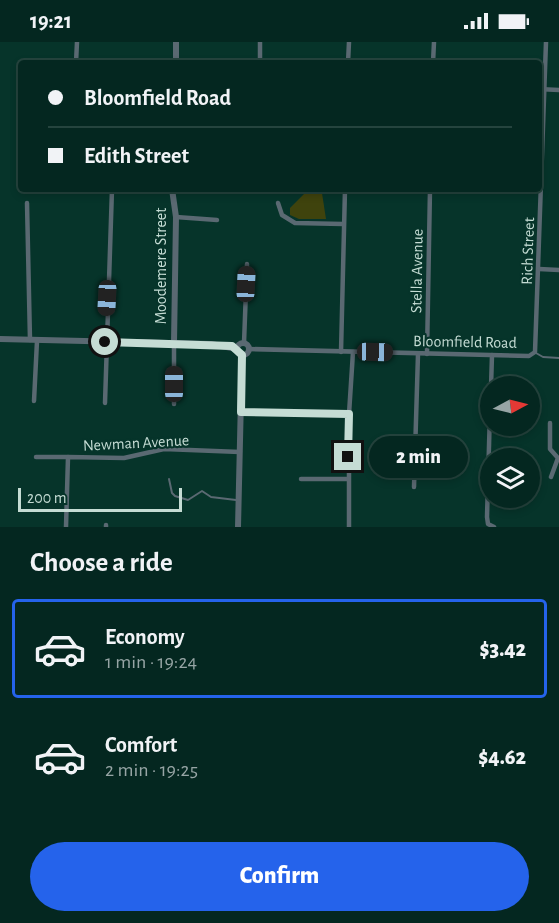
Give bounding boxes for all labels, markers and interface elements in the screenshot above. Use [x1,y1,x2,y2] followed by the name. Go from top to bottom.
[30,10,72,32] text: 19:21
[84,87,231,109] text: Bloomfield Road
[84,145,189,167] text: Edith Street
[153,208,169,324] street label: Moodemere Street
[519,217,537,285] street label: Rich Street
[408,229,426,313] street label: Stella Avenue
[236,266,256,302] car
[97,280,117,316] car
[91,328,118,355] route start
[413,333,517,351] street label: Bloomfield Road
[357,343,393,361] car
[165,366,183,402] car
[480,376,540,436] north arrow
[480,376,540,508] map controls
[83,432,190,454] street label: Newman Avenue
[369,436,468,478] callout: 2 min
[334,443,361,470] route end
[396,447,441,467] text: 2 min
[480,448,540,508] button: layers
[18,485,182,513] scale bar
[27,490,67,506] text: 200 m
[30,549,173,576] text: Choose a ride
[33,622,87,676] icon: car
[105,626,185,648] text: Economy
[479,638,526,660] text: $3.42
[105,652,197,672] text: 1 min · 19:24
[33,730,87,784] icon: car
[105,734,177,756] text: Comfort
[478,746,526,768] text: $4.62
[105,760,198,780] text: 2 min · 19:25
[30,842,529,911] button: Confirm

